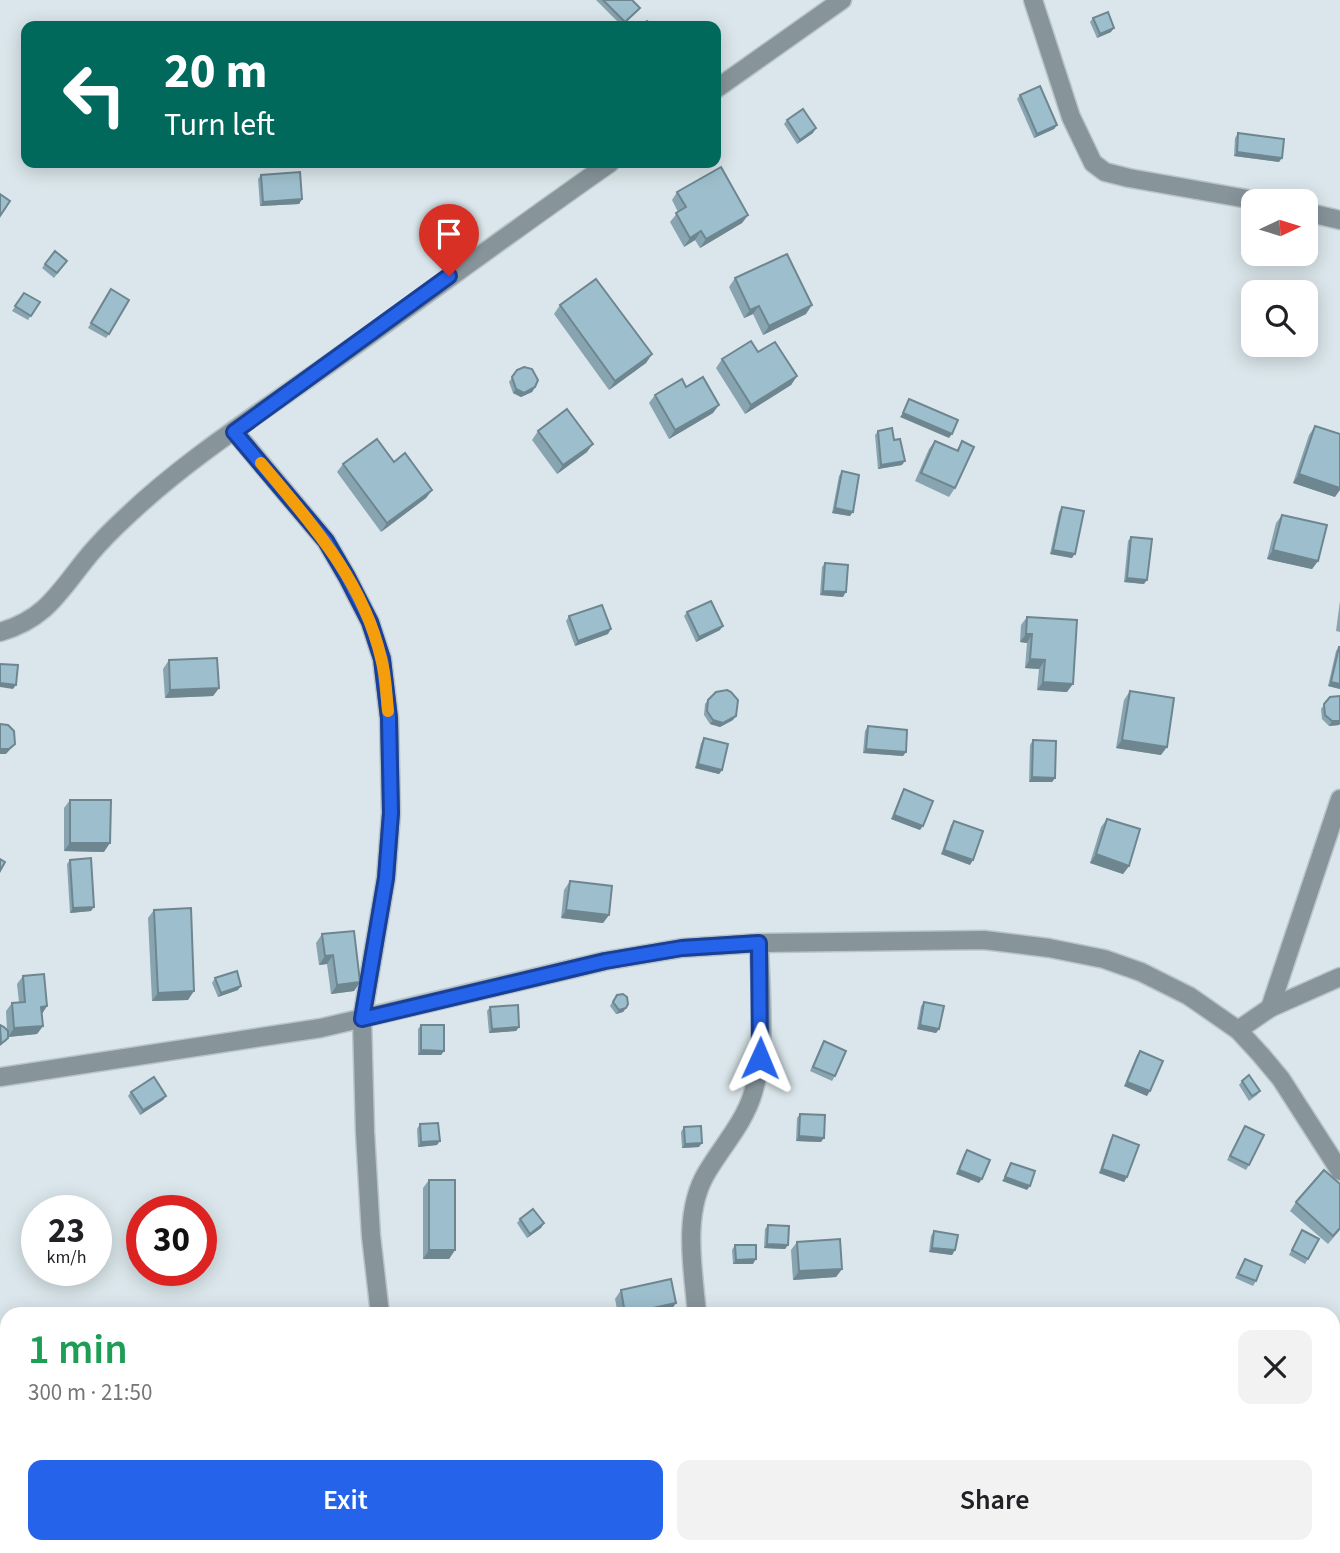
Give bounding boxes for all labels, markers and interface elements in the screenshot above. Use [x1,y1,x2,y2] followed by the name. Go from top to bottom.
[164,37,268,107] text: 20 m
[49,49,140,140] icon: left
[164,102,275,148] text: Turn left
[1241,189,1318,266] north arrow
[1241,189,1318,357] map controls
[419,204,479,276] pin
[430,215,468,253] icon: arrive
[1241,280,1318,357] button: search
[723,1021,797,1095] position arrow
[126,1195,217,1286] speed limit sign: 30
[48,1206,85,1256] text: 23
[47,1245,86,1270] text: km/h
[28,1320,128,1380] text: 1 min
[1238,1330,1312,1404] button: close
[28,1376,152,1409] text: 300 m · 21:50
[28,1460,663,1540] button: Exit
[677,1460,1312,1540] button: Share

